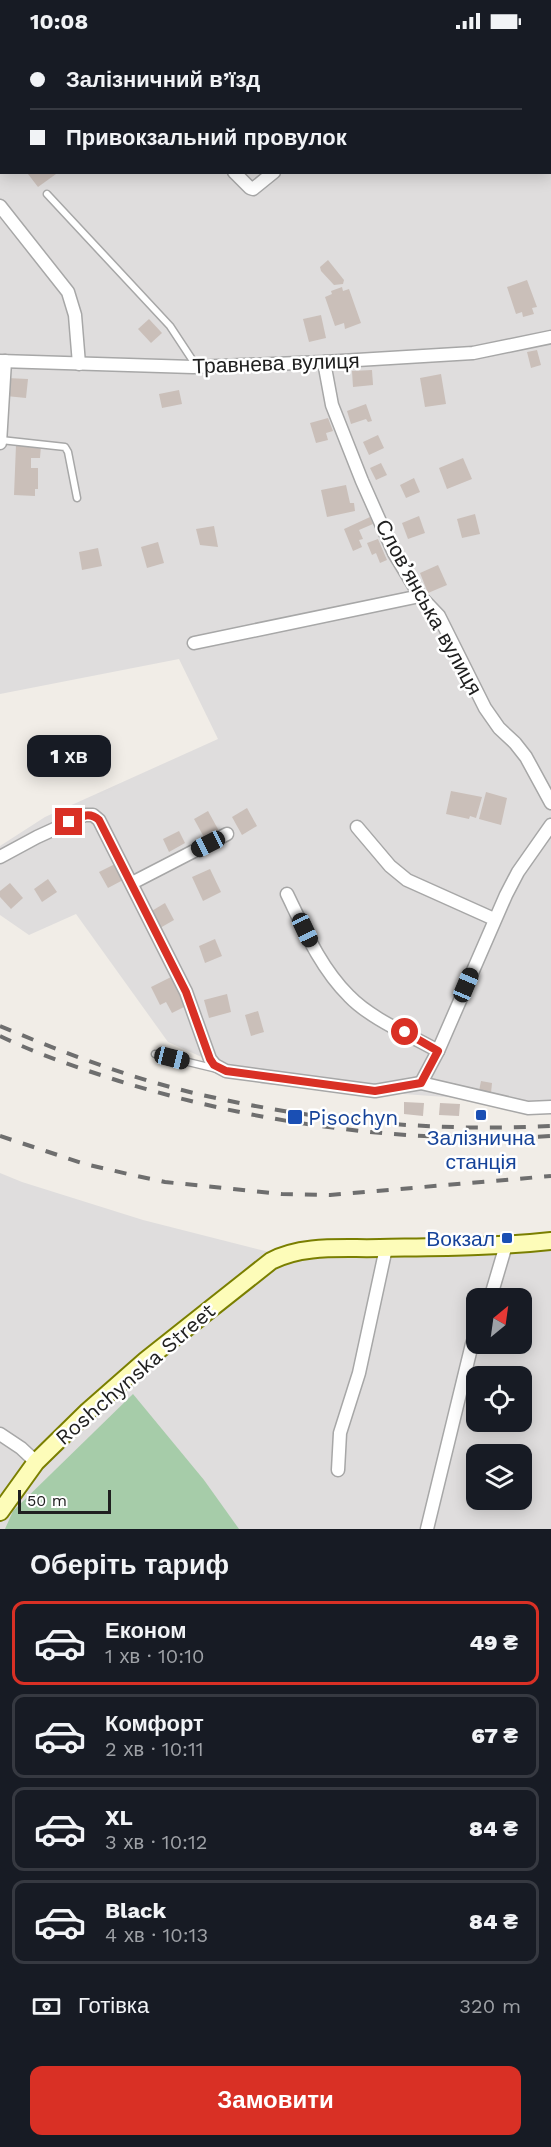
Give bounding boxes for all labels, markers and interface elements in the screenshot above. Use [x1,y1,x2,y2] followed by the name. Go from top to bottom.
[30,9,88,34] text: 10:08
[66,67,260,92] text: Залізничний в’їзд
[66,125,347,150] text: Привокзальний провулок
[192,348,360,378] street label: Травнева вулиця
[370,515,488,699] street label: Слов’янська вулиця
[27,735,111,777] callout: 1 хв
[50,744,88,768] text: 1 хв
[55,808,82,835] route end
[188,828,228,860] car
[289,910,321,950] car
[451,965,481,1005] car
[391,1018,418,1045] route start
[152,1045,192,1071] car
[308,1105,398,1130] place label: Pisochyn
[286,1108,304,1126] marker: Pisochyn
[474,1108,488,1122] marker: Залізнична станція
[427,1125,536,1174] place label: Залізнична станція
[426,1226,495,1251] place label: Вокзал
[500,1231,514,1245] marker: Вокзал
[466,1288,532,1354] north arrow
[466,1288,532,1510] map controls
[50,1298,220,1450] street label: Roshchynska Street
[466,1366,532,1432] button: locate
[466,1444,532,1510] button: layers
[18,1487,111,1514] scale bar
[27,1491,67,1510] text: 50 m
[30,1549,229,1581] text: Оберіть тариф
[33,1616,87,1670] icon: car
[105,1618,187,1643] text: Економ
[469,1630,518,1655] text: 49 ₴
[105,1644,204,1668] text: 1 хв · 10:10
[33,1709,87,1763] icon: car
[105,1711,204,1736] text: Комфорт
[471,1723,518,1748] text: 67 ₴
[105,1737,204,1761] text: 2 хв · 10:11
[33,1802,87,1856] icon: car
[105,1805,133,1830] text: XL
[469,1816,518,1841] text: 84 ₴
[105,1830,208,1854] text: 3 хв · 10:12
[33,1895,87,1949] icon: car
[105,1898,166,1923] text: Black
[469,1909,518,1934] text: 84 ₴
[105,1923,208,1947] text: 4 хв · 10:13
[30,1990,63,2023] icon: cash
[78,1993,149,2018] text: Готівка
[459,1994,521,2018] text: 320 m
[30,2066,521,2135] button: Замовити

